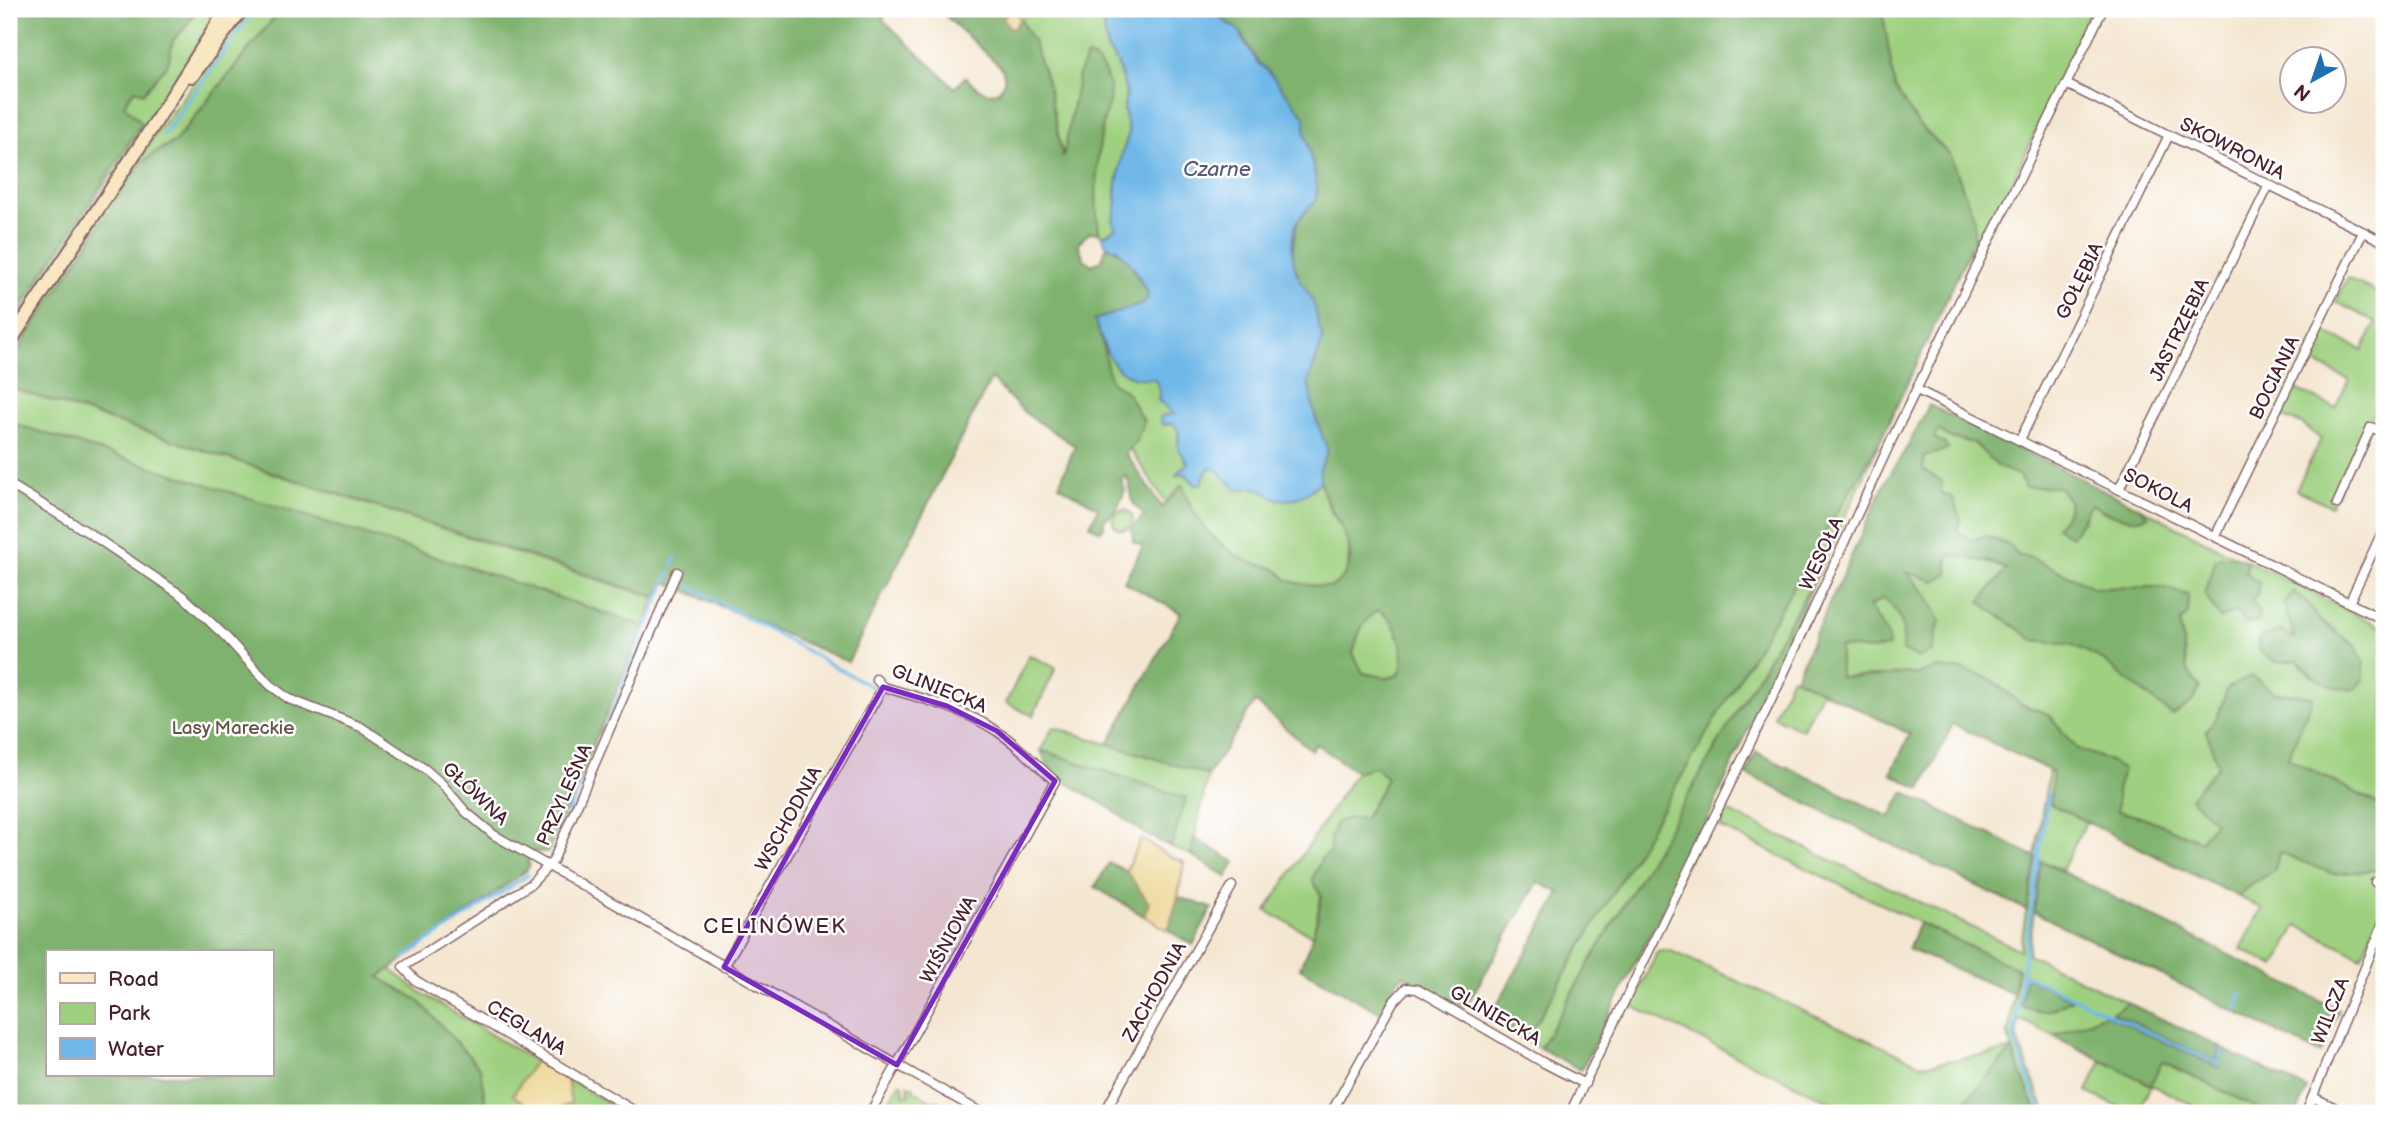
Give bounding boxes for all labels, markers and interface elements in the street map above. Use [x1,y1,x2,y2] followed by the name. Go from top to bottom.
[2278,46,2348,116] north arrow
[2290,78,2316,105] text: N
[2176,113,2289,185] street label: SKOWRONIA
[1183,157,1251,182] water label: Czarne
[2052,238,2109,323] street label: GOŁĘBIA
[2145,275,2215,385] street label: JASTRZĘBIA
[2245,332,2305,424] street label: BOCIANIA
[2119,464,2197,518] street label: SOKOLA
[1795,513,1849,594] street label: WESOŁA
[888,659,990,719] street label: GLINIECKA
[171,717,295,740] park label: Lasy Mareckie
[531,740,598,849] street label: PRZYLEŚNA
[437,757,514,831] street label: GŁÓWNA
[751,762,827,875] street label: WSCHODNIA
[915,891,983,988] street label: WIŚNIOWA
[703,914,847,939] district label: CELINÓWEK
[1118,938,1192,1047] street label: ZACHODNIA
[46,950,273,1076] legend
[108,967,159,992] text: Road
[2307,974,2355,1048] street label: WILCZA
[1446,981,1545,1051] street label: GLINIECKA
[482,995,570,1061] street label: CEGLANA
[108,1001,151,1026] text: Park
[108,1037,164,1062] text: Water

